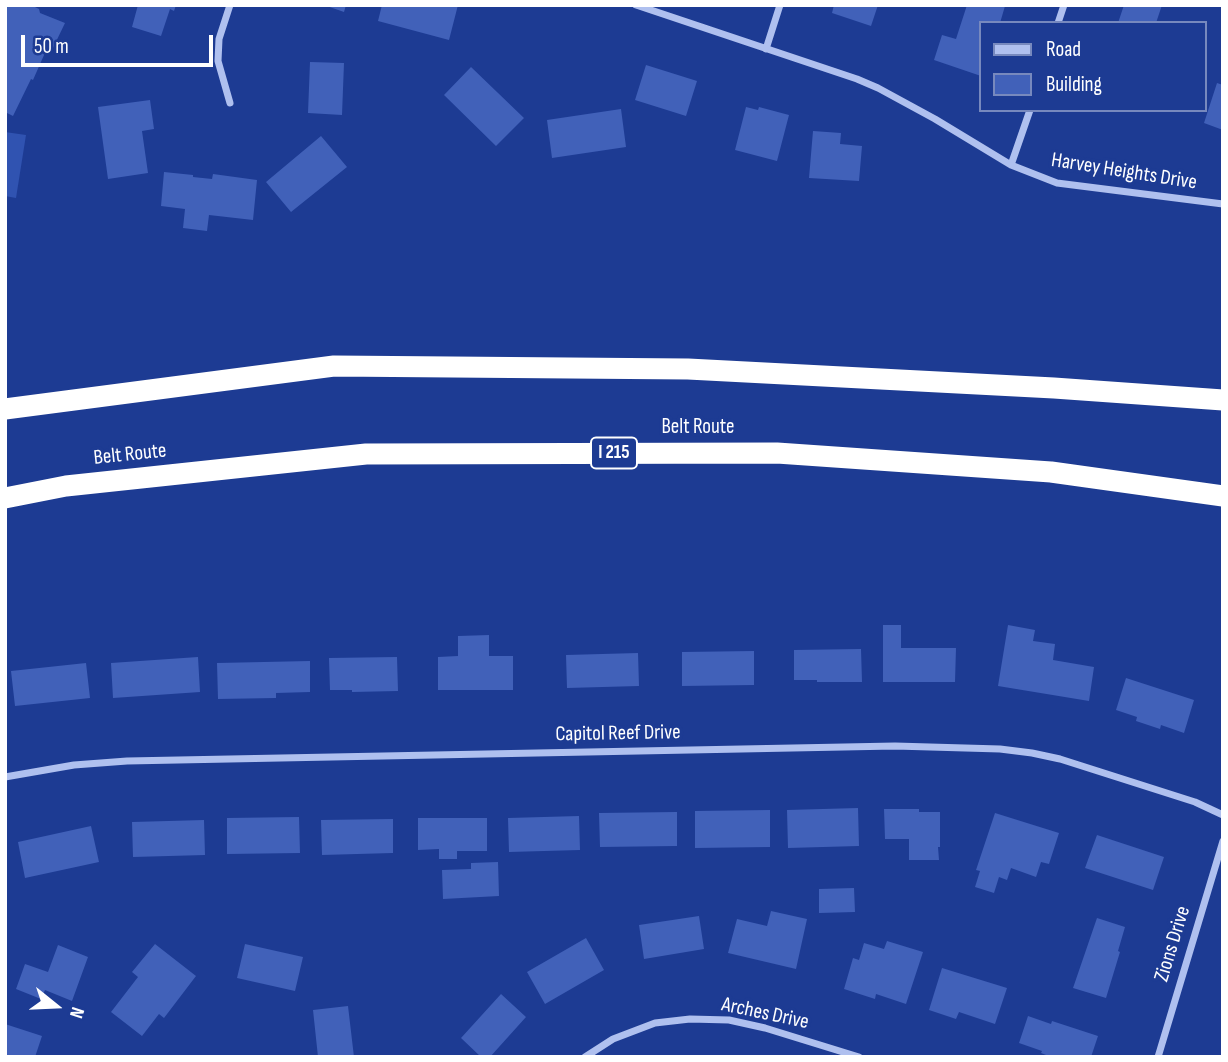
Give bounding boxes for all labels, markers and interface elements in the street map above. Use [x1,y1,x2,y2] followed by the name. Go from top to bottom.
[24,21,217,65] scale bar
[979,21,1207,112] legend
[34,34,69,59] text: 50 m
[1046,37,1081,62] text: Road
[1046,72,1102,97] text: Building
[1049,148,1199,196] street label: Harvey Heights Drive
[661,415,735,441] street label: Belt Route
[591,437,637,468] road number: I 215
[92,439,168,471] street label: Belt Route
[555,720,681,748] street label: Capitol Reef Drive
[1150,903,1196,985] street label: Zions Drive
[21,971,91,1041] north arrow
[719,992,811,1036] street label: Arches Drive
[64,1004,89,1021] text: N

